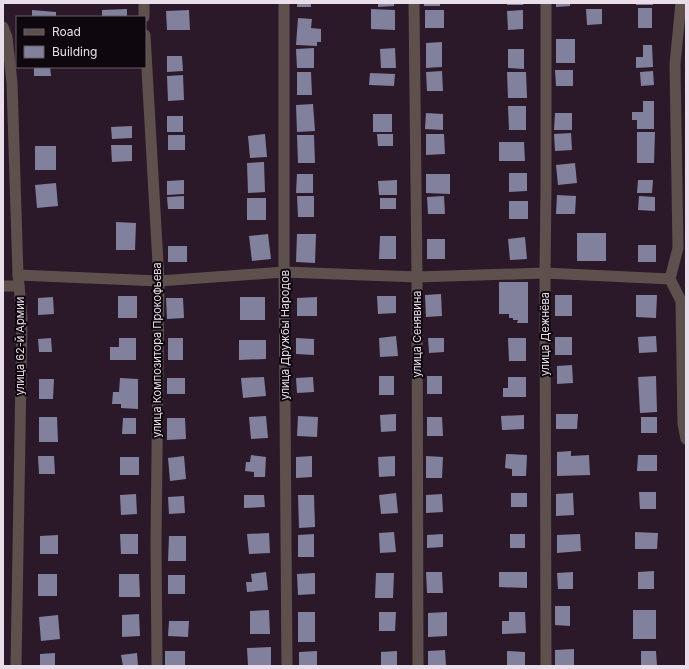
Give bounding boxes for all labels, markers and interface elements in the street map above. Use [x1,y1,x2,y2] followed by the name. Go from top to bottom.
[16,16,146,68] legend
[52,24,81,39] text: Road
[52,44,97,59] text: Building
[150,262,164,438] street label: улица Композитора Прокофьева
[278,270,292,400] street label: улица Дружбы Народов
[410,291,424,377] street label: улица Сенявина
[538,292,552,376] street label: улица Дежнёва
[13,297,27,395] street label: улица 62-й Армии

